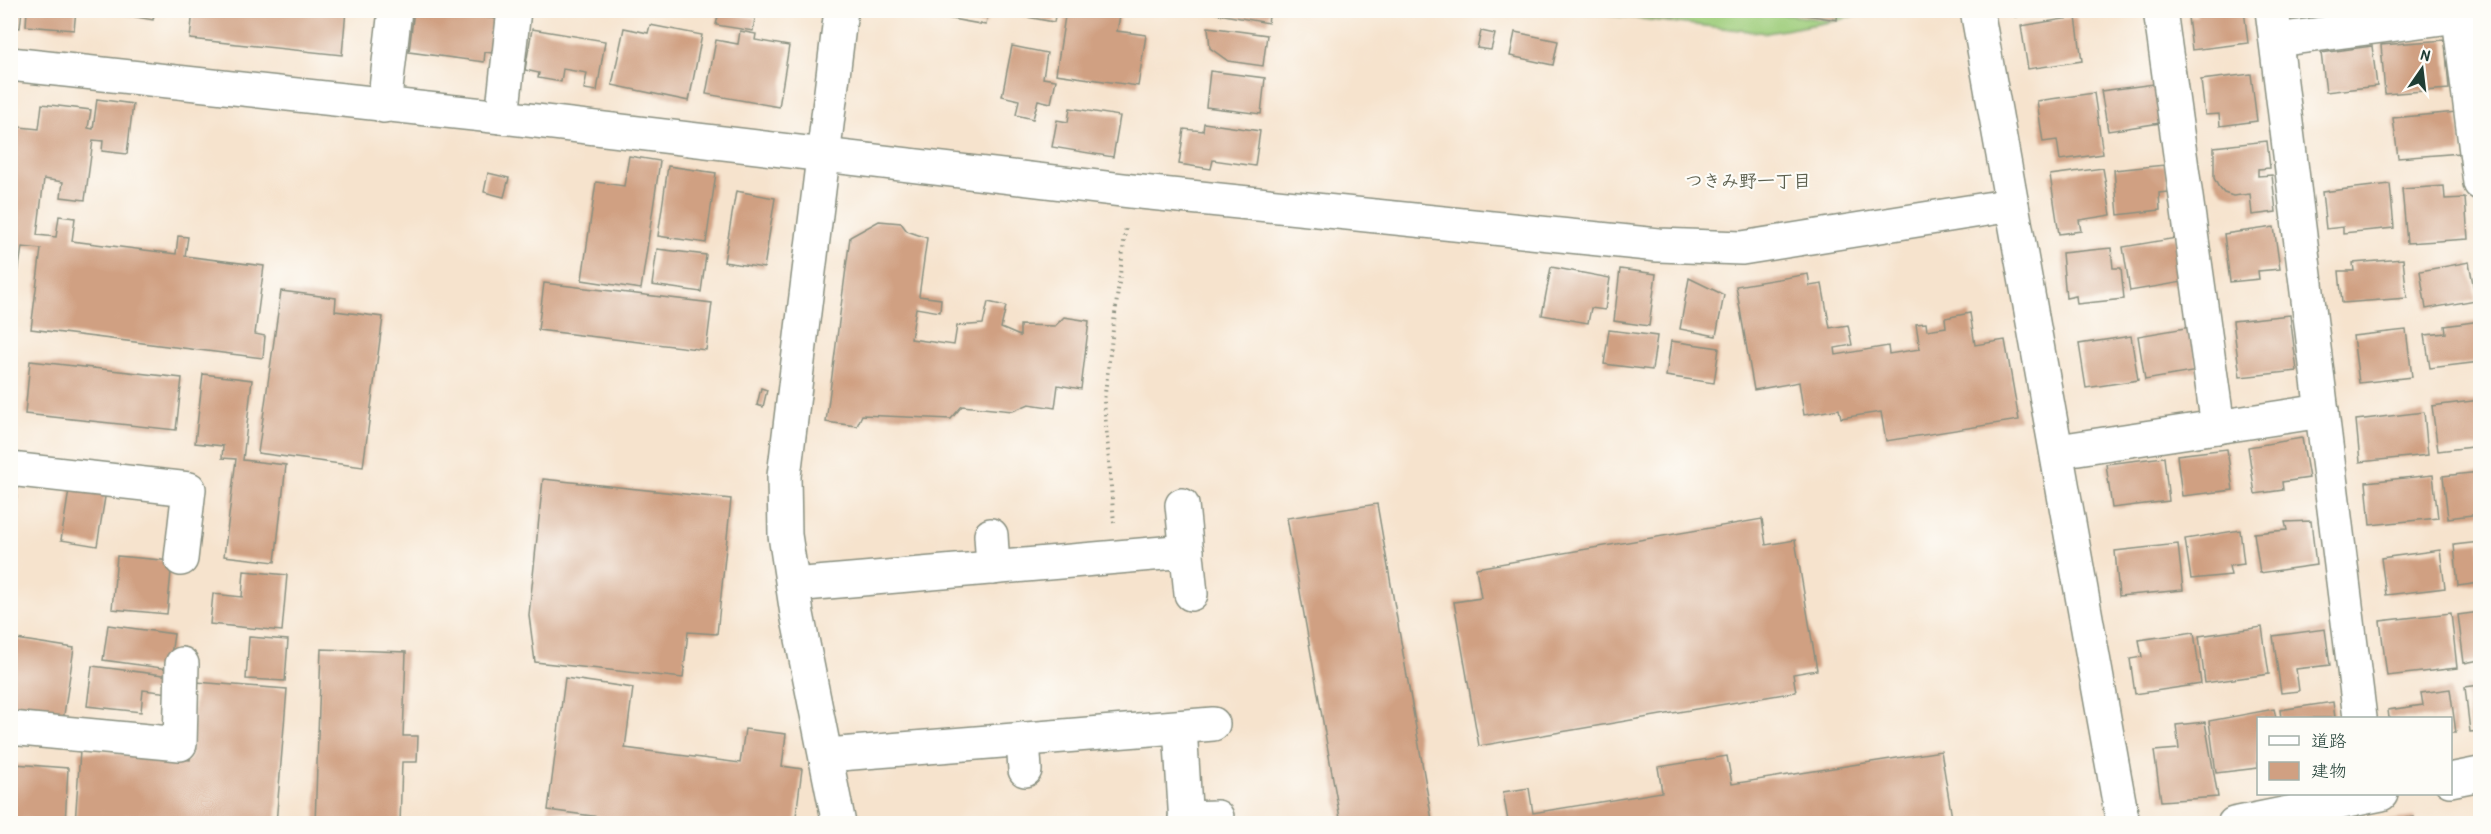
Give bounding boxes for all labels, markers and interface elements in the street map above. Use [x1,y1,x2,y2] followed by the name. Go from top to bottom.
[2392,39,2452,99] north arrow
[2419,43,2433,66] text: N
[1685,168,1811,193] district label: つきみ野一丁目
[2257,717,2452,795] legend
[2311,728,2347,753] text: 道路
[2311,758,2347,783] text: 建物

